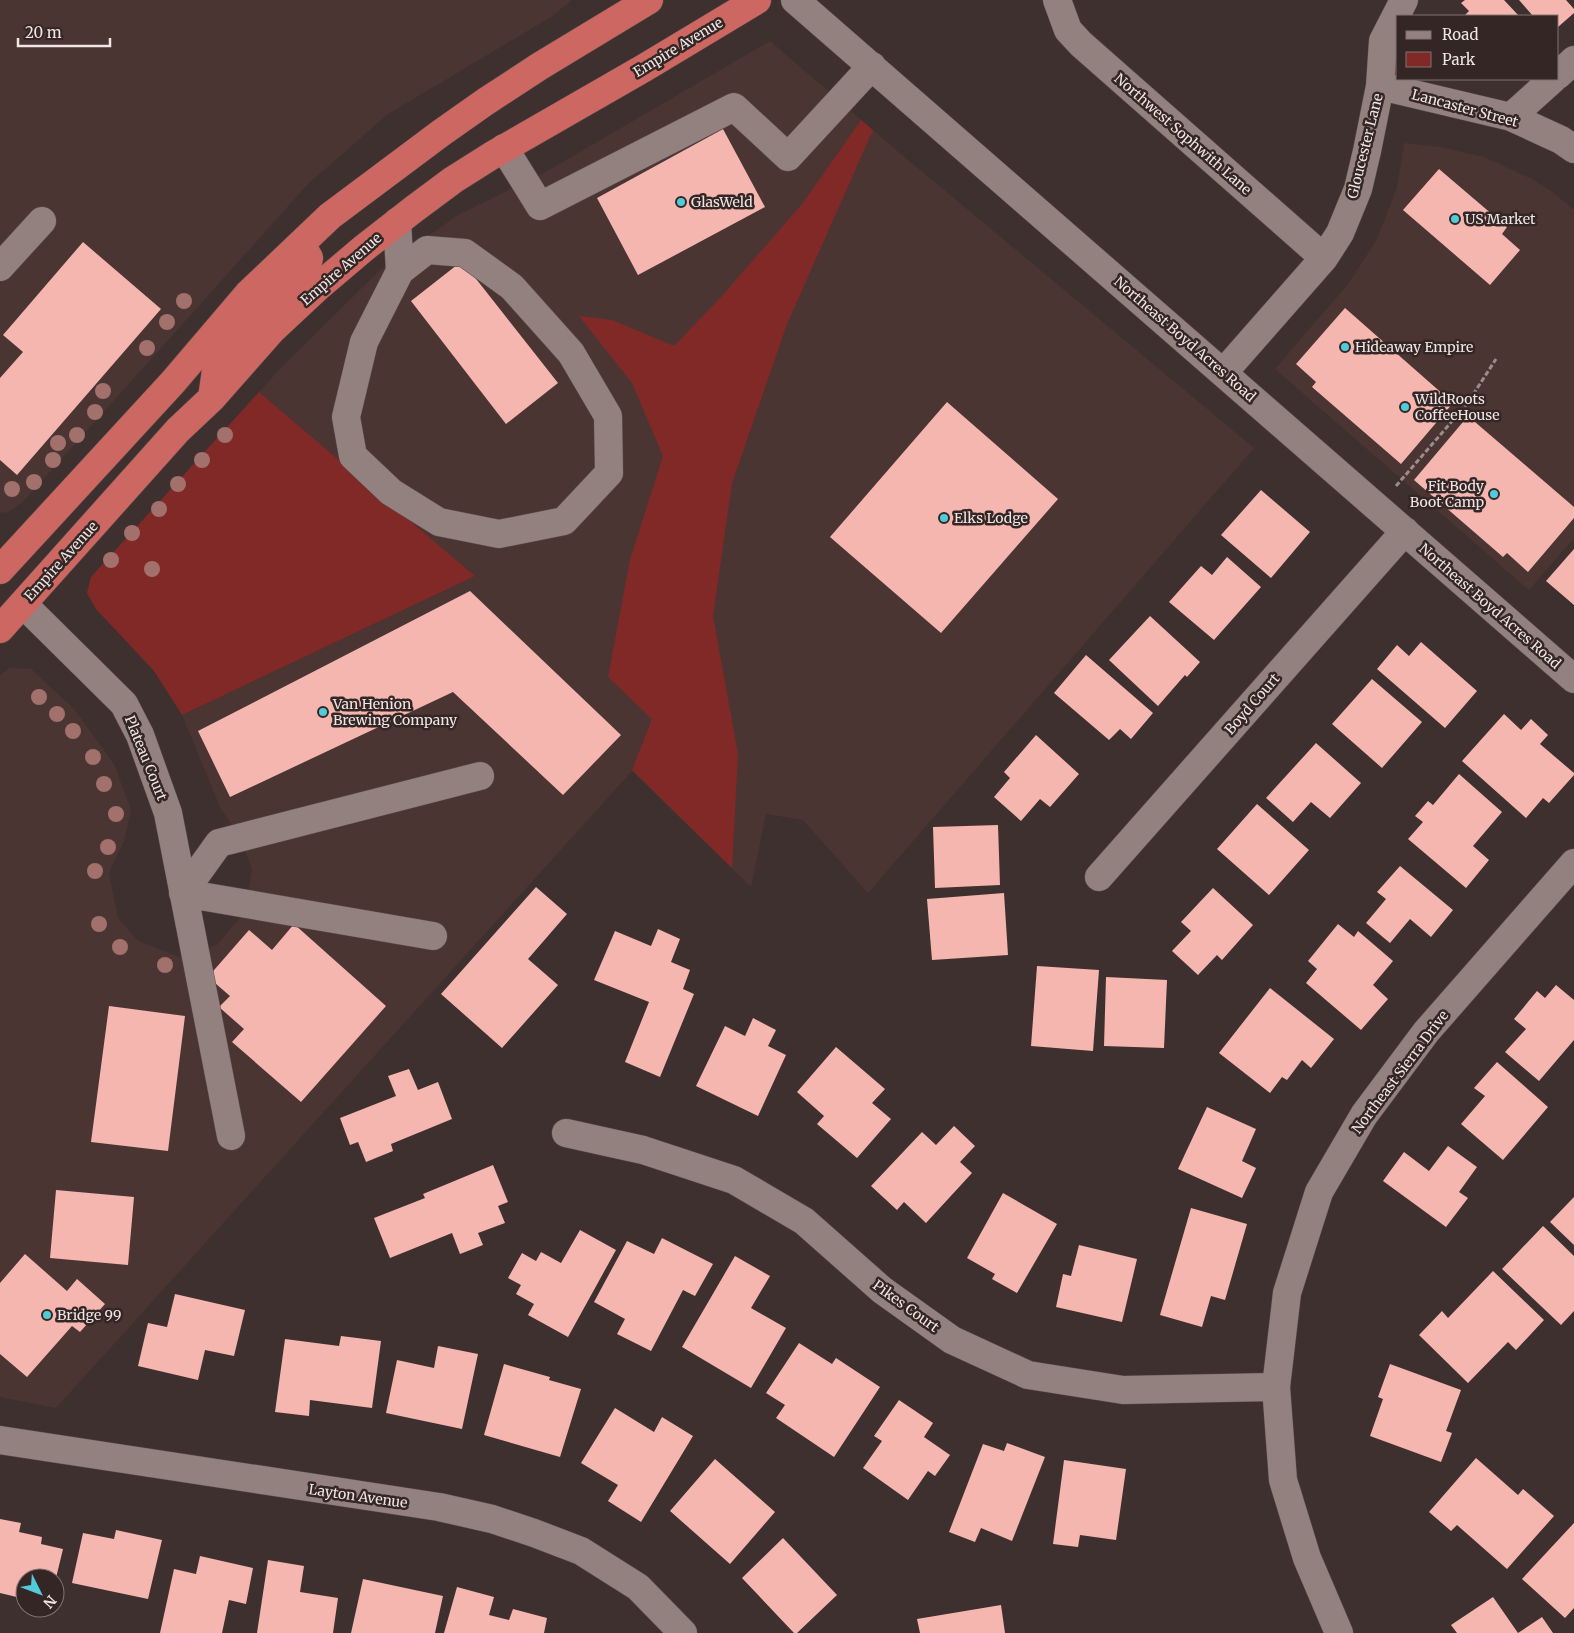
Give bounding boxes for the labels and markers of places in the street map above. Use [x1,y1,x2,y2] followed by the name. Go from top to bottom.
[691,193,753,211] place label: GlasWeld
[675,196,687,208] marker: GlasWeld
[1465,210,1536,228] place label: US Market
[1449,213,1461,225] marker: US Market
[1355,338,1473,356] place label: Hideaway Empire
[1339,341,1351,353] marker: Hideaway Empire
[1414,390,1500,424] place label: WildRoots CoffeeHouse
[1399,401,1411,413] marker: WildRoots CoffeeHouse
[1410,477,1485,511] place label: Fit Body Boot Camp
[1488,488,1500,500] marker: Fit Body Boot Camp
[954,509,1028,527] place label: Elks Lodge
[938,512,950,524] marker: Elks Lodge
[332,695,458,729] place label: Van Henion Brewing Company
[317,706,329,718] marker: Van Henion Brewing Company
[57,1306,121,1324] place label: Bridge 99
[41,1309,53,1321] marker: Bridge 99

